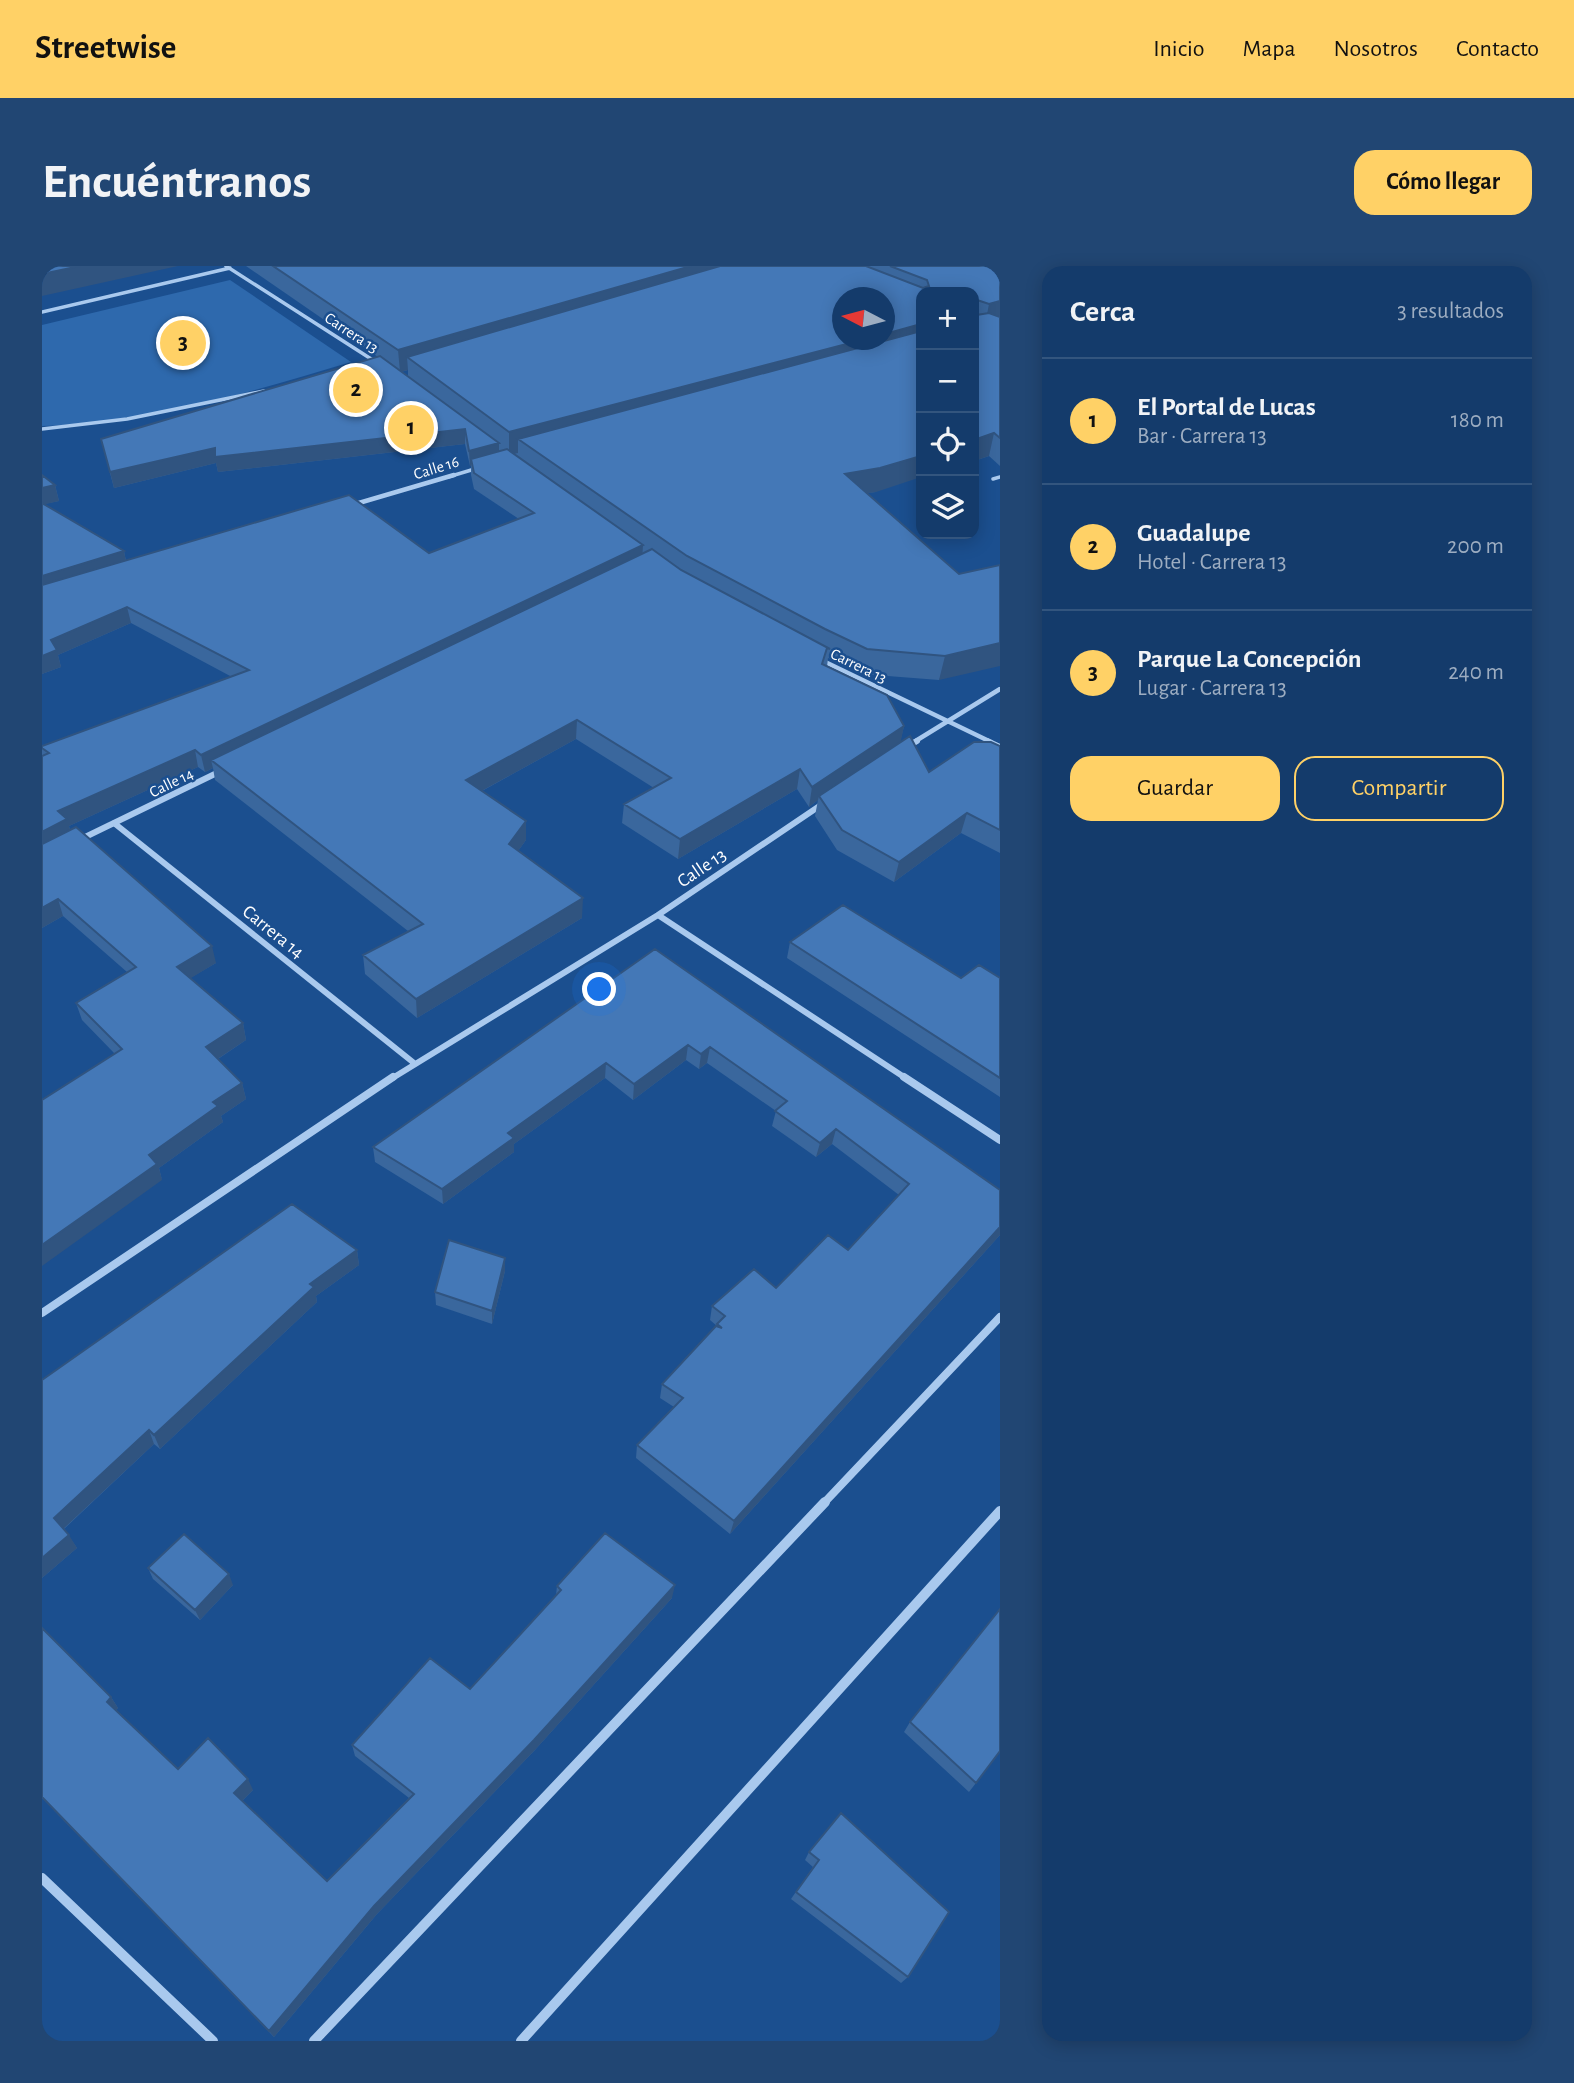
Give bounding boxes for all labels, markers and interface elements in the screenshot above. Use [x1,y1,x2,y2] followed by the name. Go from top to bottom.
[35,32,176,65] text: Streetwise
[1153,37,1204,61] text: Inicio
[1242,37,1296,61] text: Mapa
[1334,37,1418,61] text: Nosotros
[1456,37,1539,61] text: Contacto
[1354,150,1532,215] button: Cómo llegar
[42,158,311,207] text: Encuéntranos
[832,287,895,350] north arrow
[916,287,979,539] map controls
[916,287,979,350] button: +
[1070,297,1135,327] text: Cerca
[1397,300,1504,323] text: 3 resultados
[322,310,381,356] street label: Carrera 13
[160,317,206,369] pin: 3
[916,350,979,413] button: −
[333,364,379,416] pin: 2
[1137,394,1316,420] text: El Portal de Lucas
[388,402,434,454] pin: 1
[1089,409,1097,432] text: 1
[1451,409,1504,432] text: 180 m
[916,413,979,476] button: locate
[1137,425,1267,448] text: Bar · Carrera 13
[412,453,461,482] street label: Calle 16
[916,476,979,539] button: layers
[1137,520,1251,546] text: Guadalupe
[1088,535,1098,558] text: 2
[1447,535,1504,558] text: 200 m
[1137,551,1287,574] text: Hotel · Carrera 13
[828,645,889,686] street label: Carrera 13
[1137,646,1362,672] text: Parque La Concepción
[1088,661,1098,684] text: 3
[1448,661,1504,684] text: 240 m
[1137,677,1287,700] text: Lugar · Carrera 13
[1070,756,1280,821] button: Guardar
[1294,756,1504,821] button: Compartir
[147,765,196,800] street label: Calle 14
[674,845,730,891] street label: Calle 13
[239,902,307,963] street label: Carrera 14
[582,972,616,1006] your location

